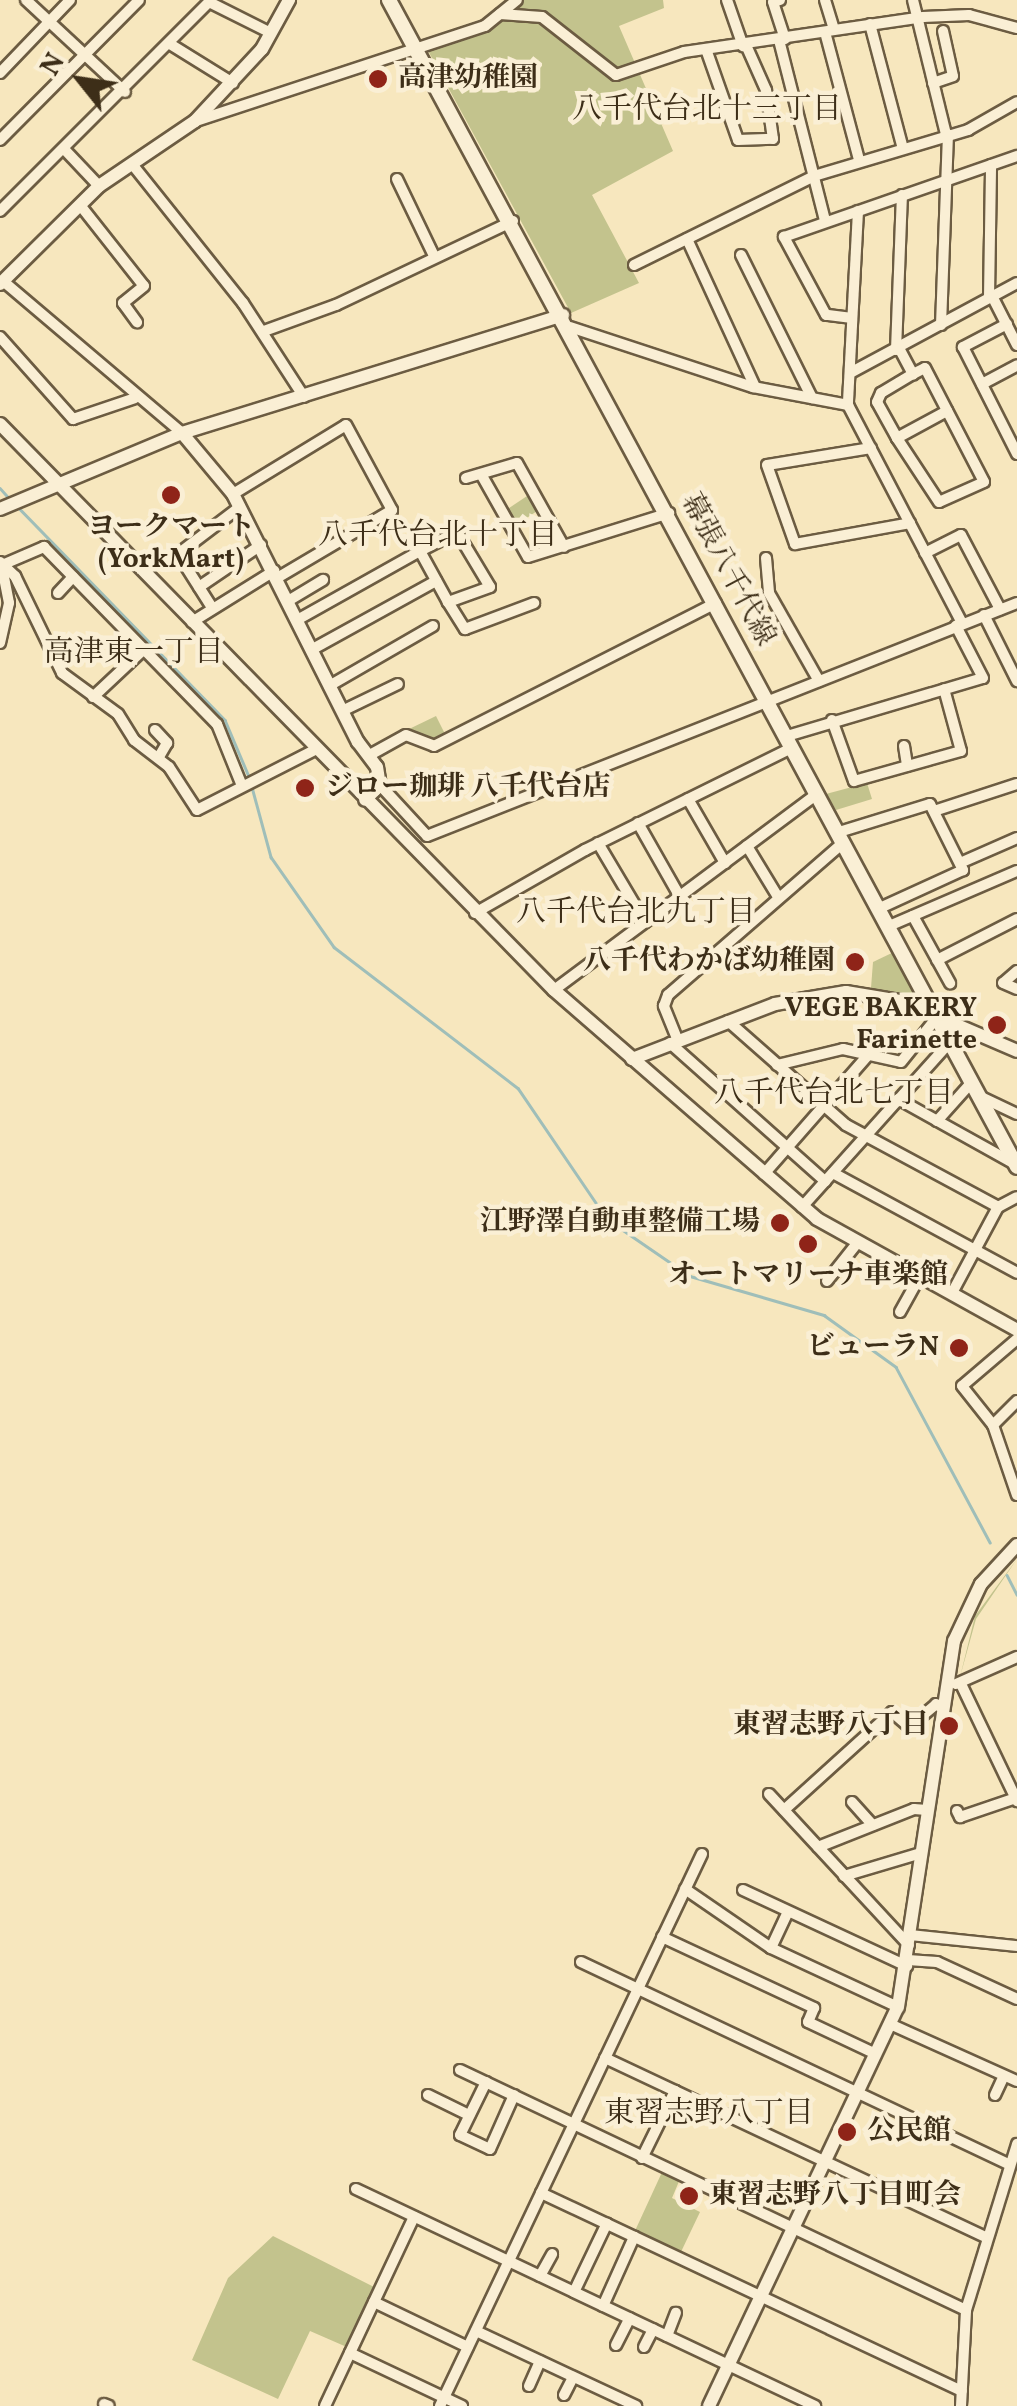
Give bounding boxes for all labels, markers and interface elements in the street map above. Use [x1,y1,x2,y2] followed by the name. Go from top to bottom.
[30,30,130,130] north arrow
[32,46,76,83] text: N
[398,62,538,96] place label: 高津幼稚園
[367,68,389,90] marker: 高津幼稚園
[572,92,842,128] district label: 八千代台北十三丁目
[160,484,182,506] marker: ヨークマート (YorkMart)
[673,488,781,652] street label: 幕張八千代線
[87,511,255,577] place label: ヨークマート (YorkMart)
[318,518,558,554] district label: 八千代台北十丁目
[44,635,224,671] district label: 高津東一丁目
[325,771,611,805] place label: ジロー珈琲 八千代台店
[294,777,316,799] marker: ジロー珈琲 八千代台店
[516,895,756,931] district label: 八千代台北九丁目
[583,945,835,979] place label: 八千代わかば幼稚園
[844,951,866,973] marker: 八千代わかば幼稚園
[785,992,977,1058] place label: VEGE BAKERY Farinette
[986,1014,1008,1036] marker: VEGE BAKERY Farinette
[714,1076,954,1112] district label: 八千代台北七丁目
[480,1206,760,1240] place label: 江野澤自動車整備工場
[769,1212,791,1234] marker: 江野澤自動車整備工場
[797,1233,819,1255] marker: オートマリーナ車楽館
[668,1259,948,1293] place label: オートマリーナ車楽館
[807,1331,939,1365] place label: ビューラN
[948,1337,970,1359] marker: ビューラN
[733,1709,929,1743] place label: 東習志野八丁目
[938,1715,960,1737] marker: 東習志野八丁目
[604,2096,814,2132] district label: 東習志野八丁目
[867,2115,951,2149] place label: 公民館
[836,2121,858,2143] marker: 公民館
[709,2179,961,2213] place label: 東習志野八丁目町会
[678,2185,700,2207] marker: 東習志野八丁目町会

